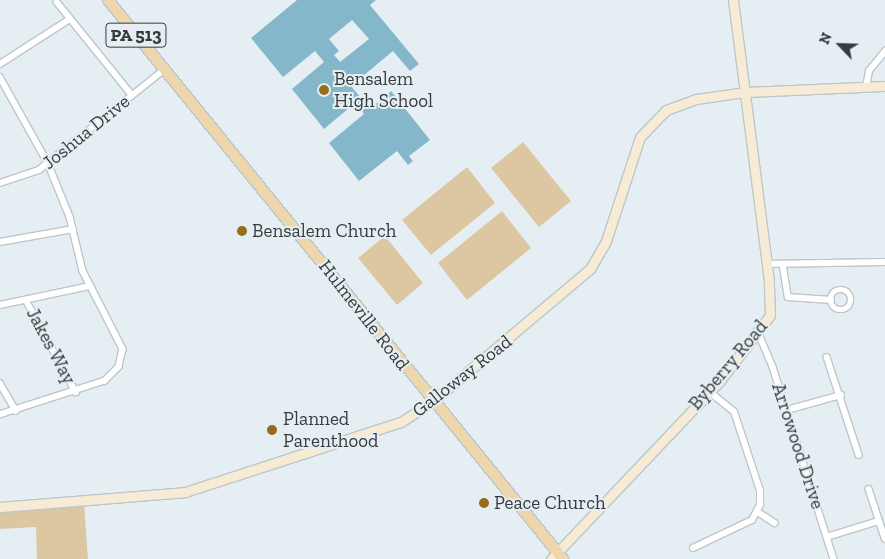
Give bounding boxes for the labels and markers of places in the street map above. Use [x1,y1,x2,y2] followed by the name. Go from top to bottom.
[334,68,433,112] place label: Bensalem High School
[318,84,330,96] marker: Bensalem High School
[252,220,396,242] place label: Bensalem Church
[236,225,248,237] marker: Bensalem Church
[283,408,378,452] place label: Planned Parenthood
[265,423,279,437] marker: Planned Parenthood
[494,492,606,514] place label: Peace Church
[478,497,490,509] marker: Peace Church

